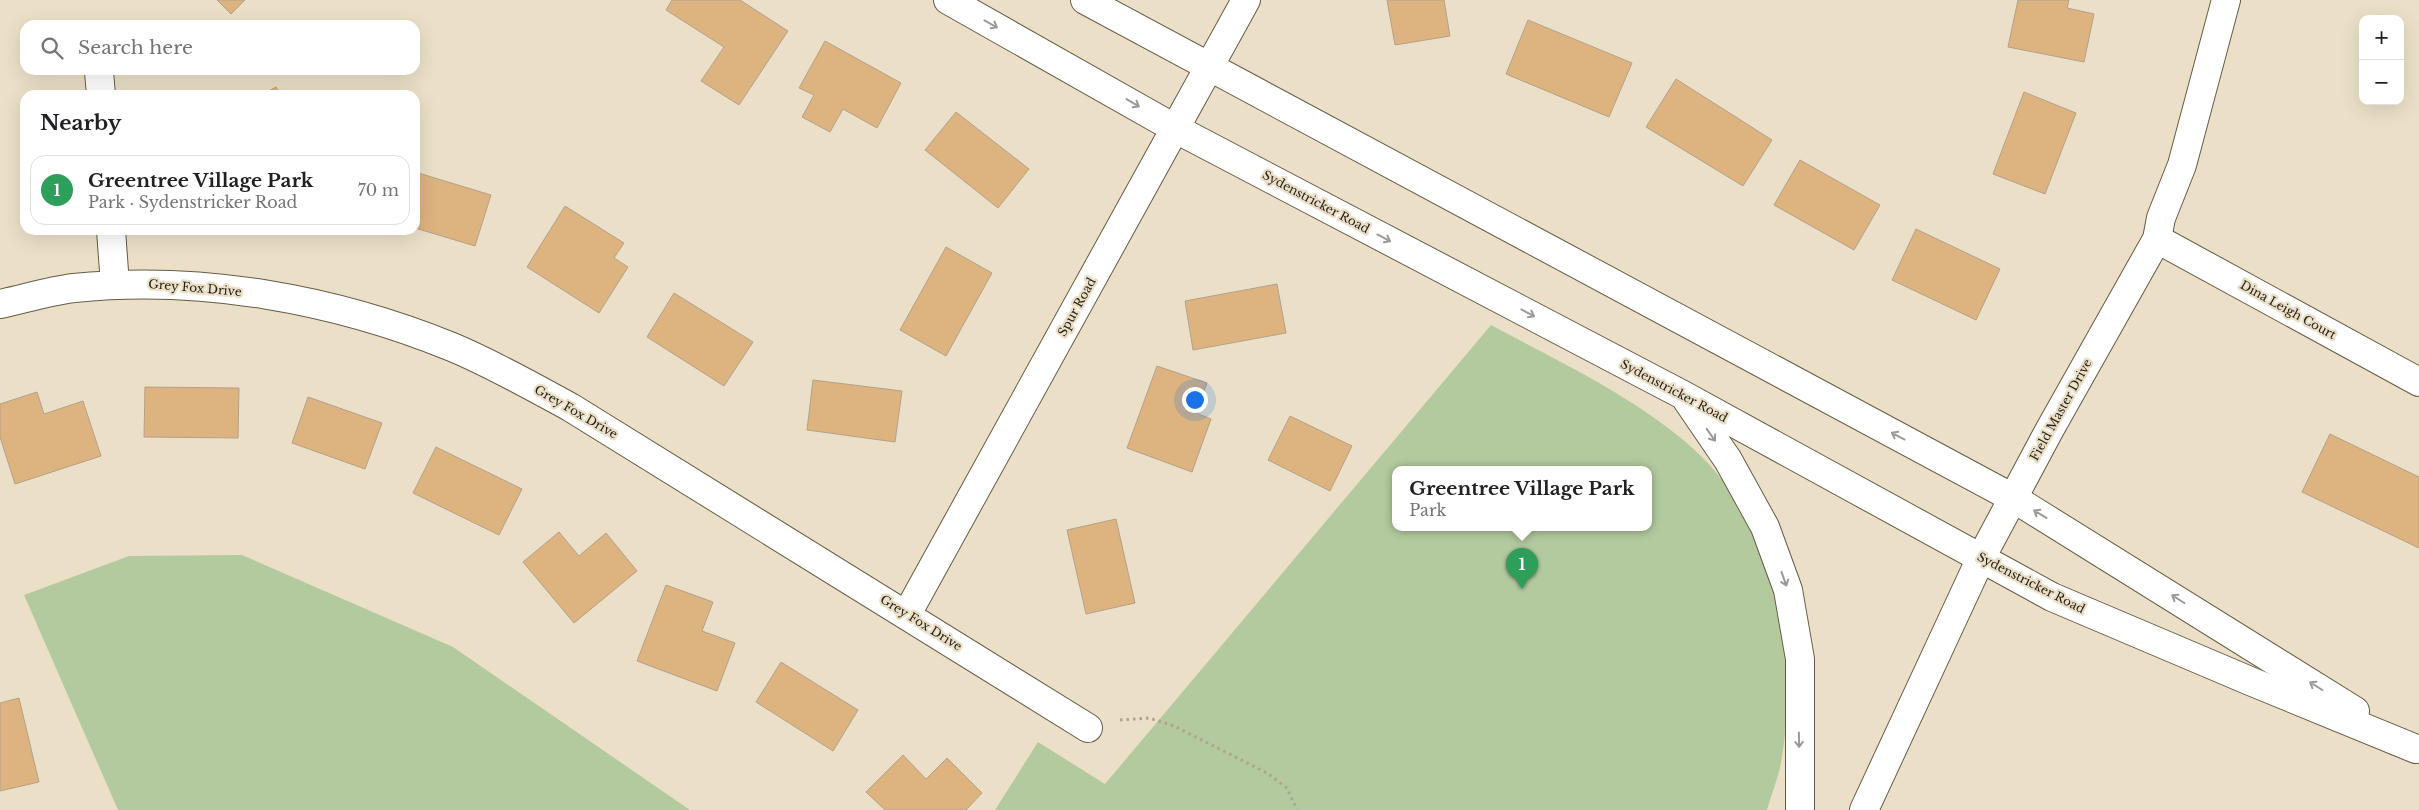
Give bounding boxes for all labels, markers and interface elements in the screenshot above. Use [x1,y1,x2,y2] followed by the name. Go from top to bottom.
[2359,15,2404,105] map controls
[2359,15,2404,60] button: +
[983,19,998,29] one-way arrow
[20,20,420,75] search box
[38,34,66,62] icon: search
[78,36,193,59] text: Search here
[2359,60,2404,105] button: −
[1125,99,1139,109] one-way arrow
[40,110,121,136] text: Nearby
[1260,167,1372,236] street label: Sydenstricker Road
[88,169,313,192] text: Greentree Village Park
[54,180,60,200] text: 1
[358,180,399,200] text: 70 m
[88,192,297,212] text: Park · Sydenstricker Road
[1376,234,1391,243] one-way arrow
[1054,275,1099,339] street label: Spur Road
[148,276,242,299] street label: Grey Fox Drive
[2238,277,2339,342] street label: Dina Leigh Court
[1520,308,1535,318] one-way arrow
[1618,356,1730,425] street label: Sydenstricker Road
[2026,356,2095,463] street label: Field Master Drive
[532,382,621,441] street label: Grey Fox Drive
[1182,387,1208,413] your location
[1706,428,1716,442] one-way arrow
[1890,431,1905,441] one-way arrow
[1392,466,1652,531] popup
[1409,477,1635,500] text: Greentree Village Park
[1409,500,1446,520] text: Park
[2033,509,2047,519] one-way arrow
[1506,548,1538,589] pin: 1
[1975,549,2088,616] street label: Sydenstricker Road
[1780,571,1789,586] one-way arrow
[878,591,965,654] street label: Grey Fox Drive
[2172,594,2186,604] one-way arrow
[2309,680,2323,690] one-way arrow
[1795,732,1804,748] one-way arrow

